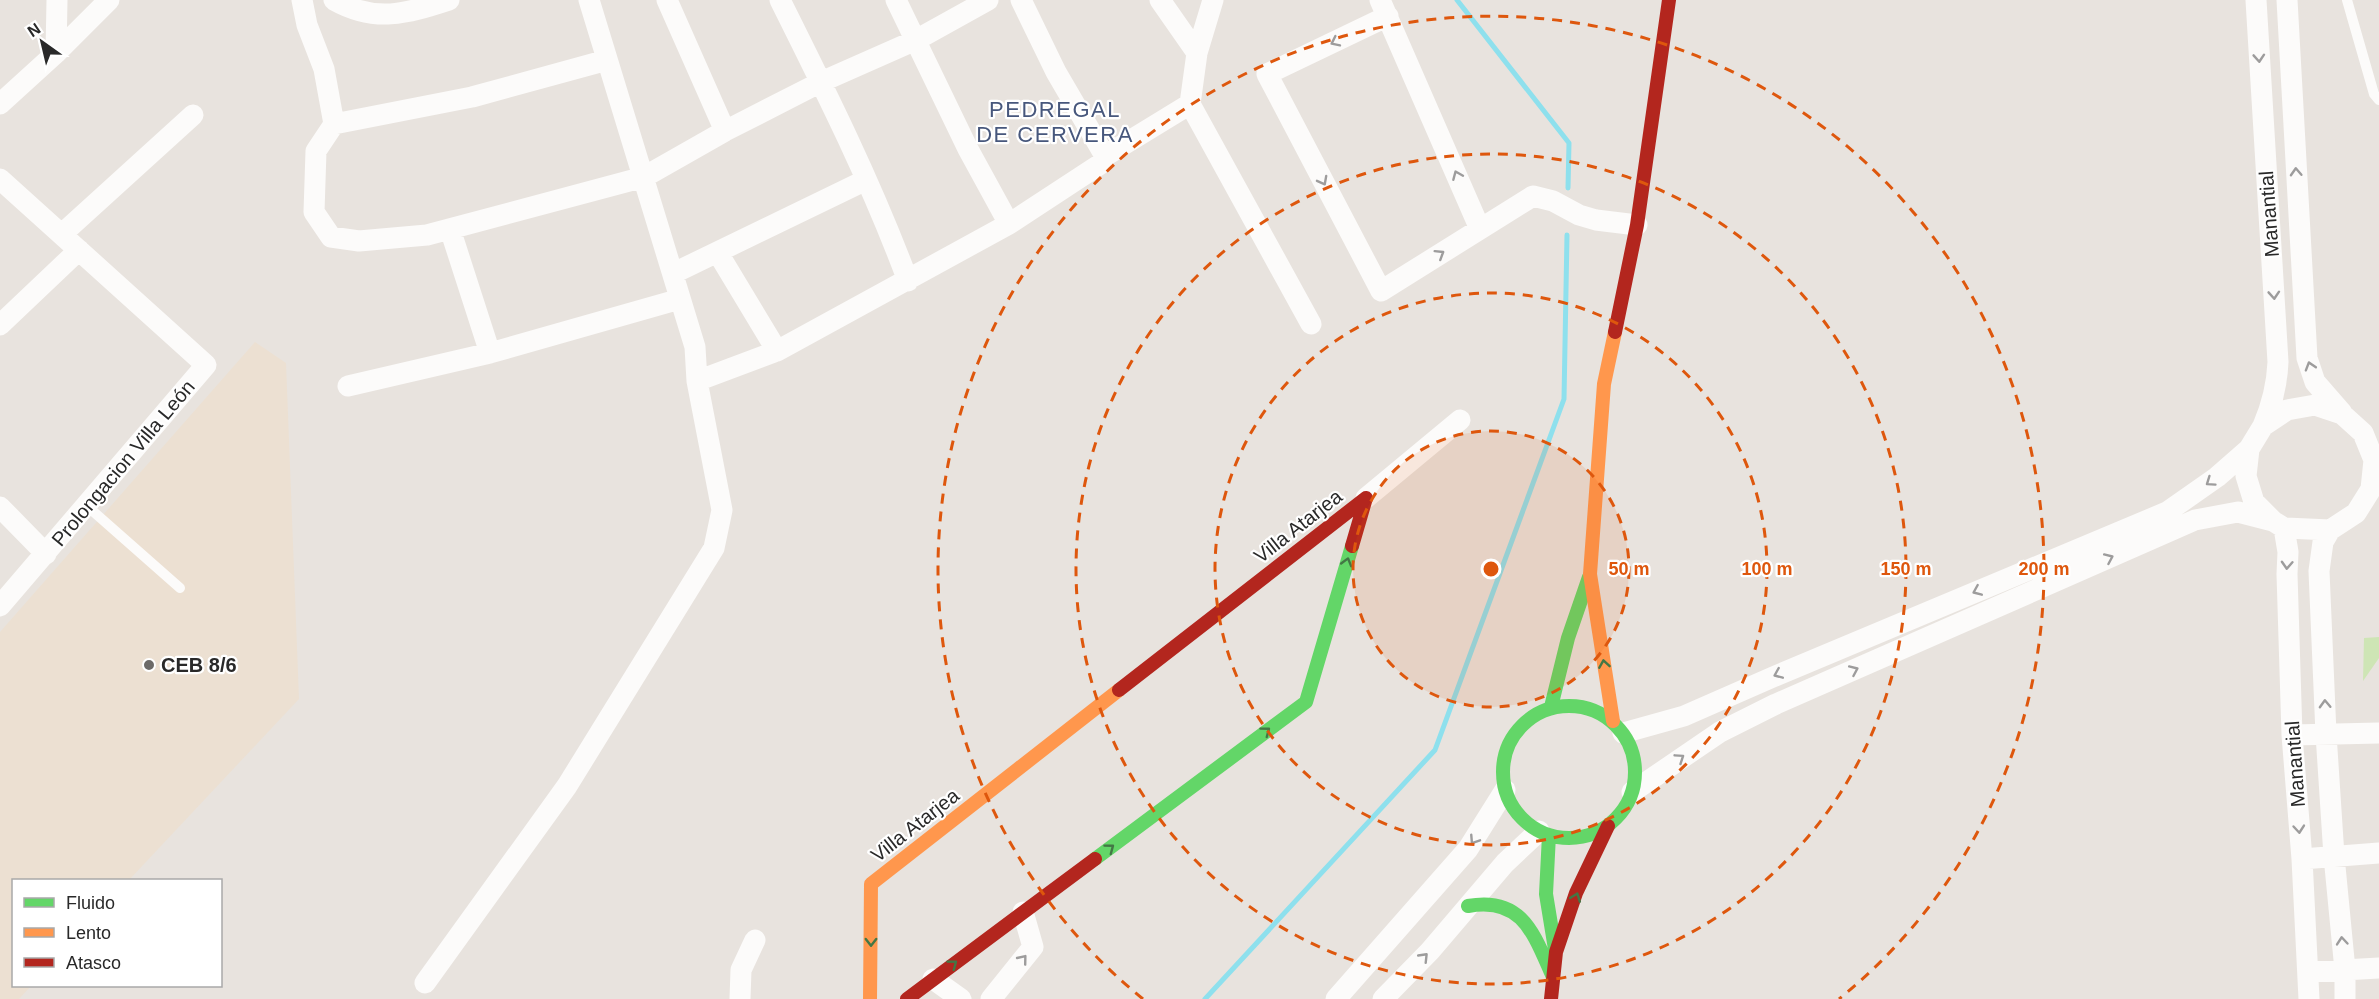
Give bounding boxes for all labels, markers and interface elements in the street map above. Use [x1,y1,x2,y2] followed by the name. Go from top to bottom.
[12,12,72,72] north arrow
[24,20,43,40] text: N
[1331,34,1342,46] one-way arrow
[2253,54,2266,63] one-way arrow
[976,97,1134,147] district label: PEDREGAL DE CERVERA
[2290,167,2303,176] one-way arrow
[2255,170,2283,258] street label: Manantial
[1452,171,1464,182] one-way arrow
[1316,174,1327,185] one-way arrow
[1433,250,1444,261] one-way arrow
[2267,290,2280,299] one-way arrow
[2304,361,2317,372] one-way arrow
[47,376,199,550] street label: Prolongacion Villa León
[2205,475,2216,486] one-way arrow
[1250,484,1347,567] street label: Villa Atarjea
[2103,553,2114,565] one-way arrow
[1340,557,1352,568] one-way arrow
[1481,559,1501,579] centre of rings
[1608,559,1650,579] text: 50 m
[1741,559,1793,579] text: 100 m
[1880,559,1932,579] text: 150 m
[2018,559,2070,579] text: 200 m
[2281,561,2294,570] one-way arrow
[1972,584,1983,596] one-way arrow
[161,654,237,676] place label: CEB 8/6
[142,658,156,672] marker: CEB 8/6
[1598,659,1611,669] one-way arrow
[1847,666,1858,678] one-way arrow
[1773,667,1784,679] one-way arrow
[2318,700,2331,709] one-way arrow
[2281,720,2309,808] street label: Manantial
[1260,728,1271,739] one-way arrow
[1674,755,1685,766] one-way arrow
[867,783,964,866] street label: Villa Atarjea
[2292,824,2305,833] one-way arrow
[1470,833,1481,844] one-way arrow
[1103,844,1114,855] one-way arrow
[12,879,222,987] legend
[1568,892,1581,903] one-way arrow
[66,893,115,913] text: Fluido
[66,923,111,943] text: Lento
[2336,936,2349,945] one-way arrow
[865,937,877,946] one-way arrow
[66,953,121,973] text: Atasco
[1417,953,1428,963] one-way arrow
[1016,955,1027,966] one-way arrow
[947,960,958,971] one-way arrow

